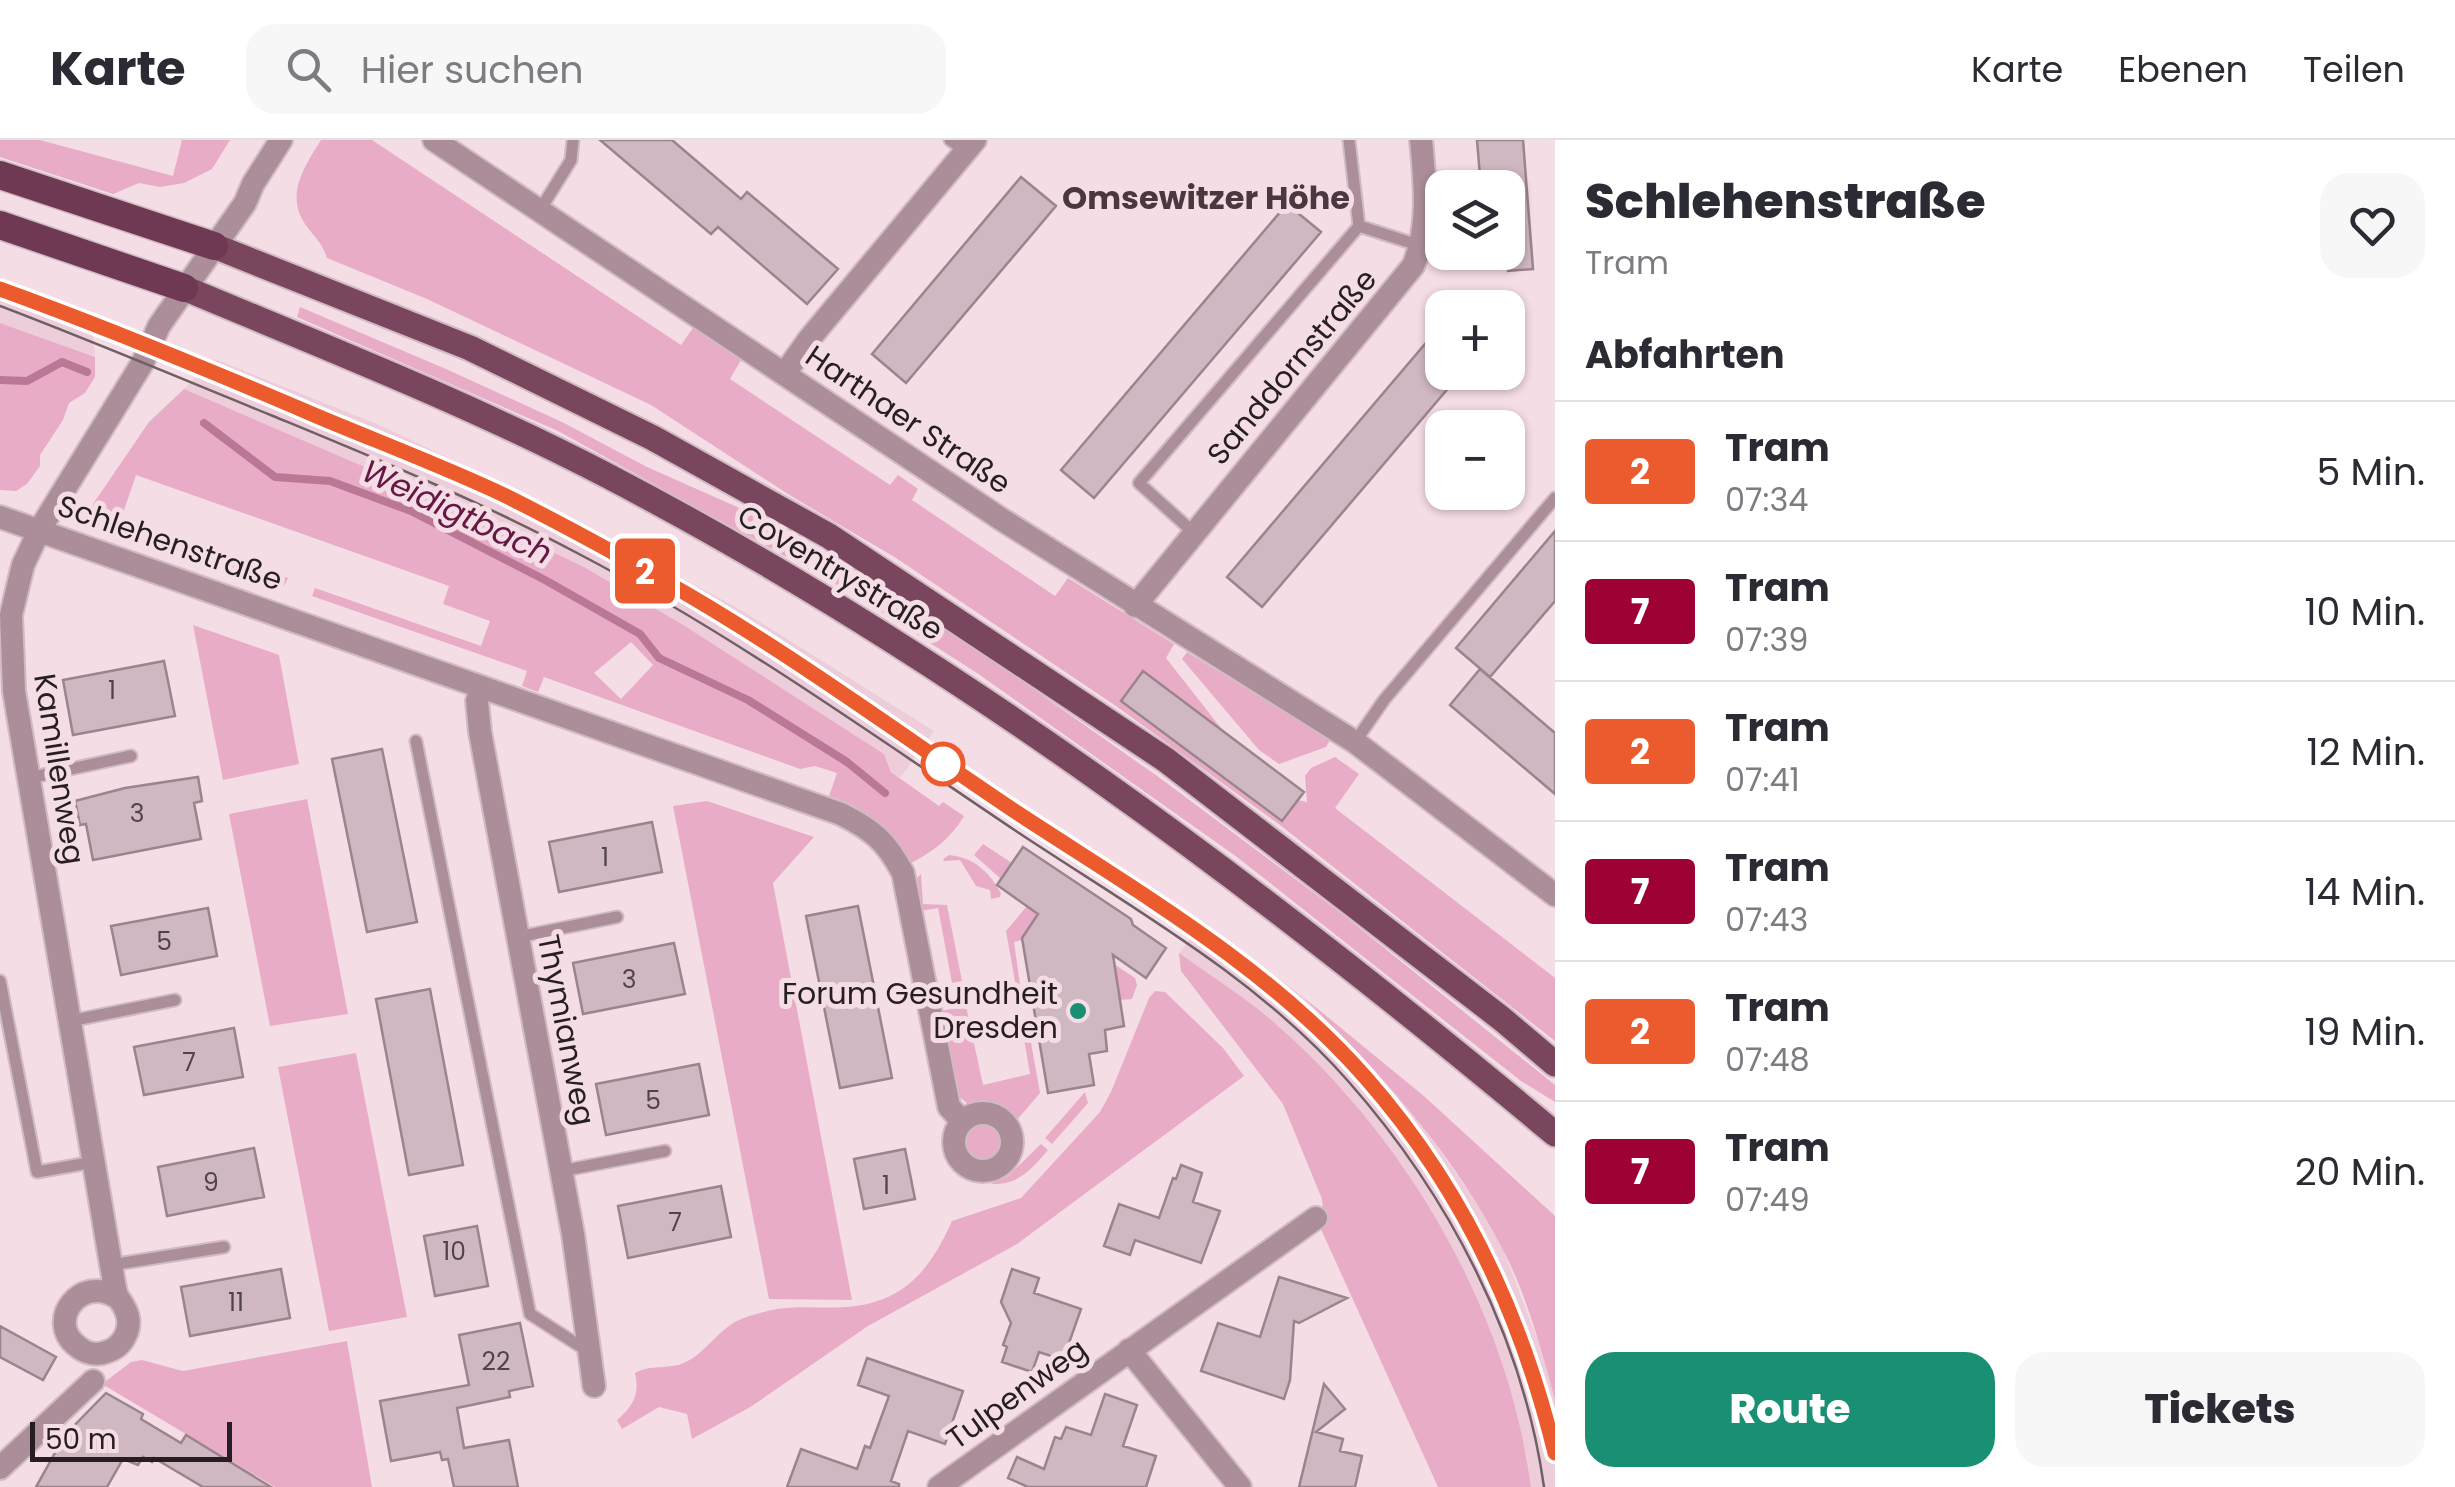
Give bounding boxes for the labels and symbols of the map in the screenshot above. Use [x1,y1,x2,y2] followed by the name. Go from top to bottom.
[1062,175,1350,220] district label: Omsewitzer Höhe
[1197,259,1387,474] street label: Sanddornstraße
[797,335,1020,504] street label: Harthaer Straße
[355,448,560,575] water label: Weidigtbach
[52,484,288,601] street label: Schlehenstraße
[729,494,951,651] street label: Coventrystraße
[612,538,678,604] line badge: 2
[23,670,96,867] street label: Kamillenweg
[108,673,116,708] house number: 1
[922,743,964,785] unlabelled marker
[130,796,144,831] house number: 3
[601,840,609,875] house number: 1
[156,924,172,959] house number: 5
[527,931,606,1129] street label: Thymianweg
[622,962,636,997] house number: 3
[782,972,1058,1049] place label: Forum Gesundheit Dresden
[1067,1000,1089,1022] marker: Forum Gesundheit Dresden
[182,1045,196,1080] house number: 7
[645,1083,661,1118] house number: 5
[203,1165,219,1200] house number: 9
[882,1168,890,1203] house number: 1
[668,1205,682,1240] house number: 7
[442,1234,466,1269] house number: 10
[228,1285,244,1320] house number: 11
[938,1328,1096,1459] street label: Tulpenweg
[482,1344,510,1379] house number: 22
[30,1417,232,1462] scale bar

